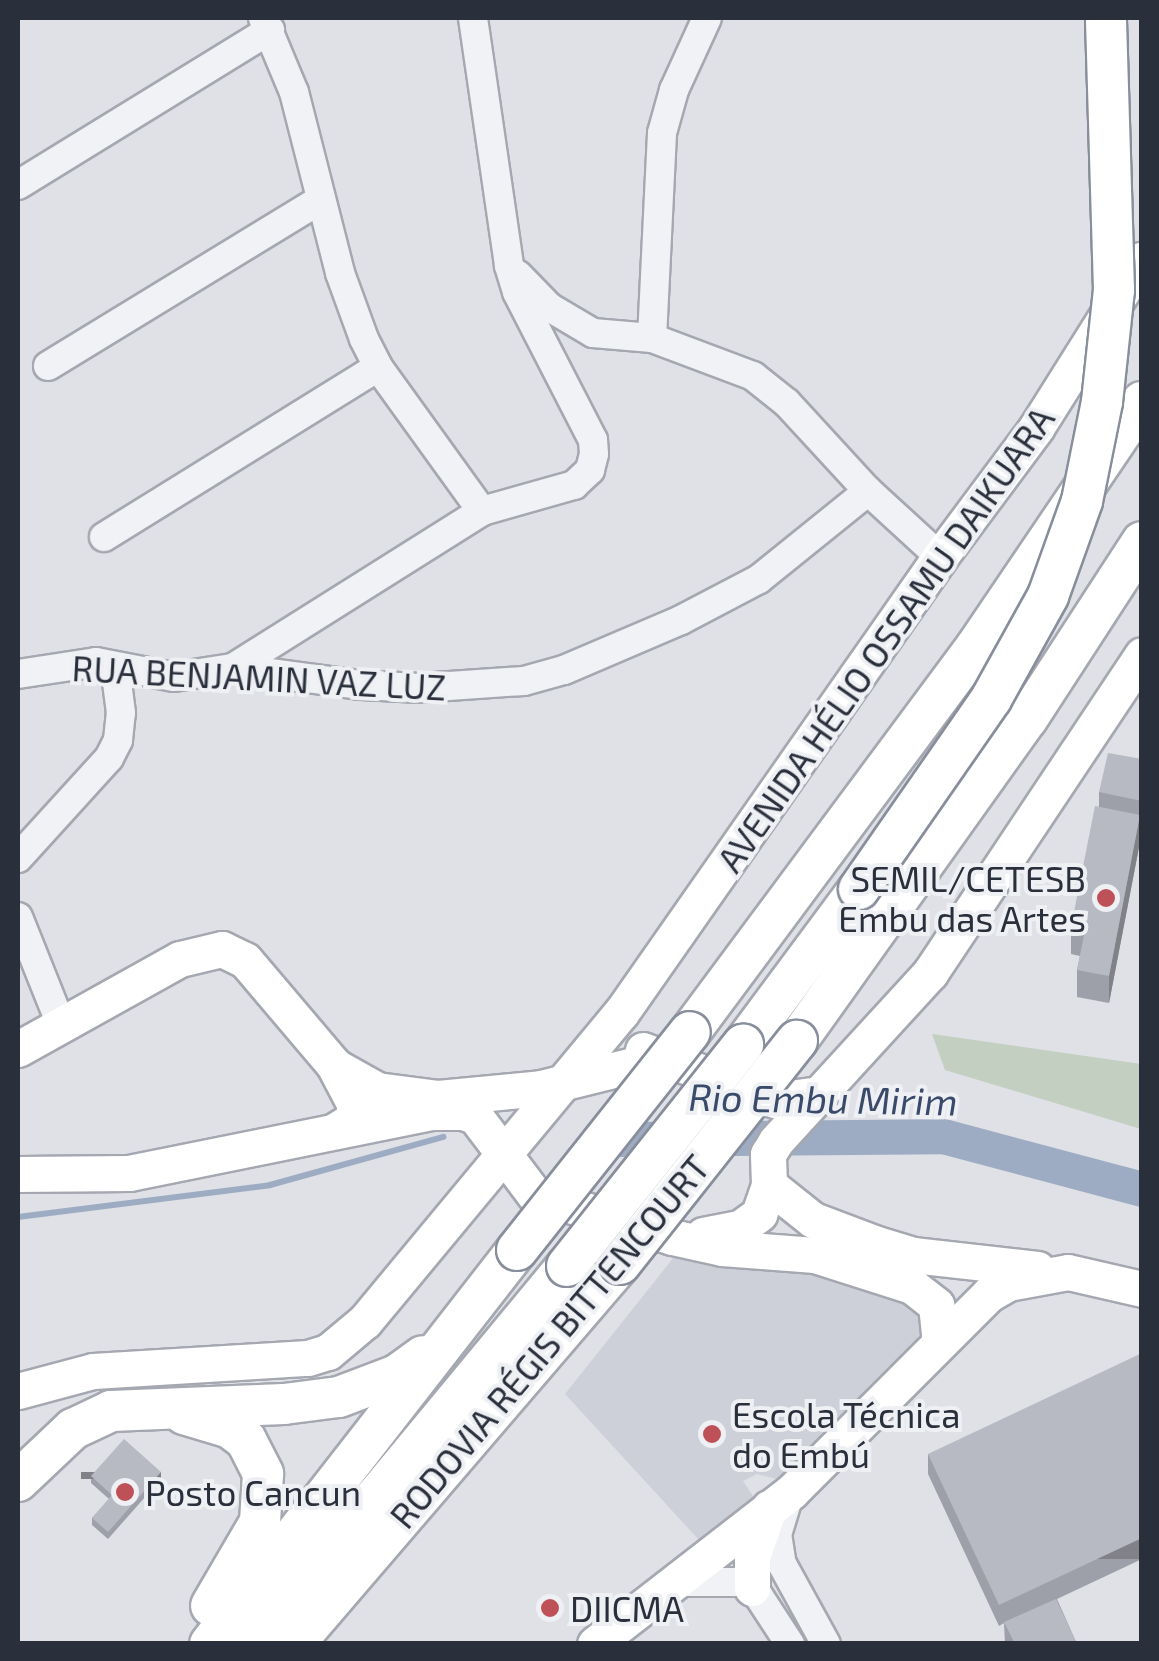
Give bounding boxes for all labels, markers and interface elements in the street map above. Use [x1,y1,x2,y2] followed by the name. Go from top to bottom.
[708,398,1062,880] street label: AVENIDA HÉLIO OSSAMU DAIKUARA
[70,646,448,708] street label: RUA BENJAMIN VAZ LUZ
[837,857,1086,939] place label: SEMIL/CETESB Embu das Artes
[1095,887,1117,909] marker: SEMIL/CETESB Embu das Artes
[688,1074,958,1124] water label: Rio Embu Mirim
[380,1146,718,1536] street label: RODOVIA RÉGIS BITTENCOURT
[732,1393,961,1475] place label: Escola Técnica do Embú
[701,1423,723,1445] marker: Escola Técnica do Embú
[145,1471,361,1513] place label: Posto Cancun
[114,1481,136,1503] marker: Posto Cancun
[570,1587,684,1629] place label: DIICMA
[539,1597,561,1619] marker: DIICMA

